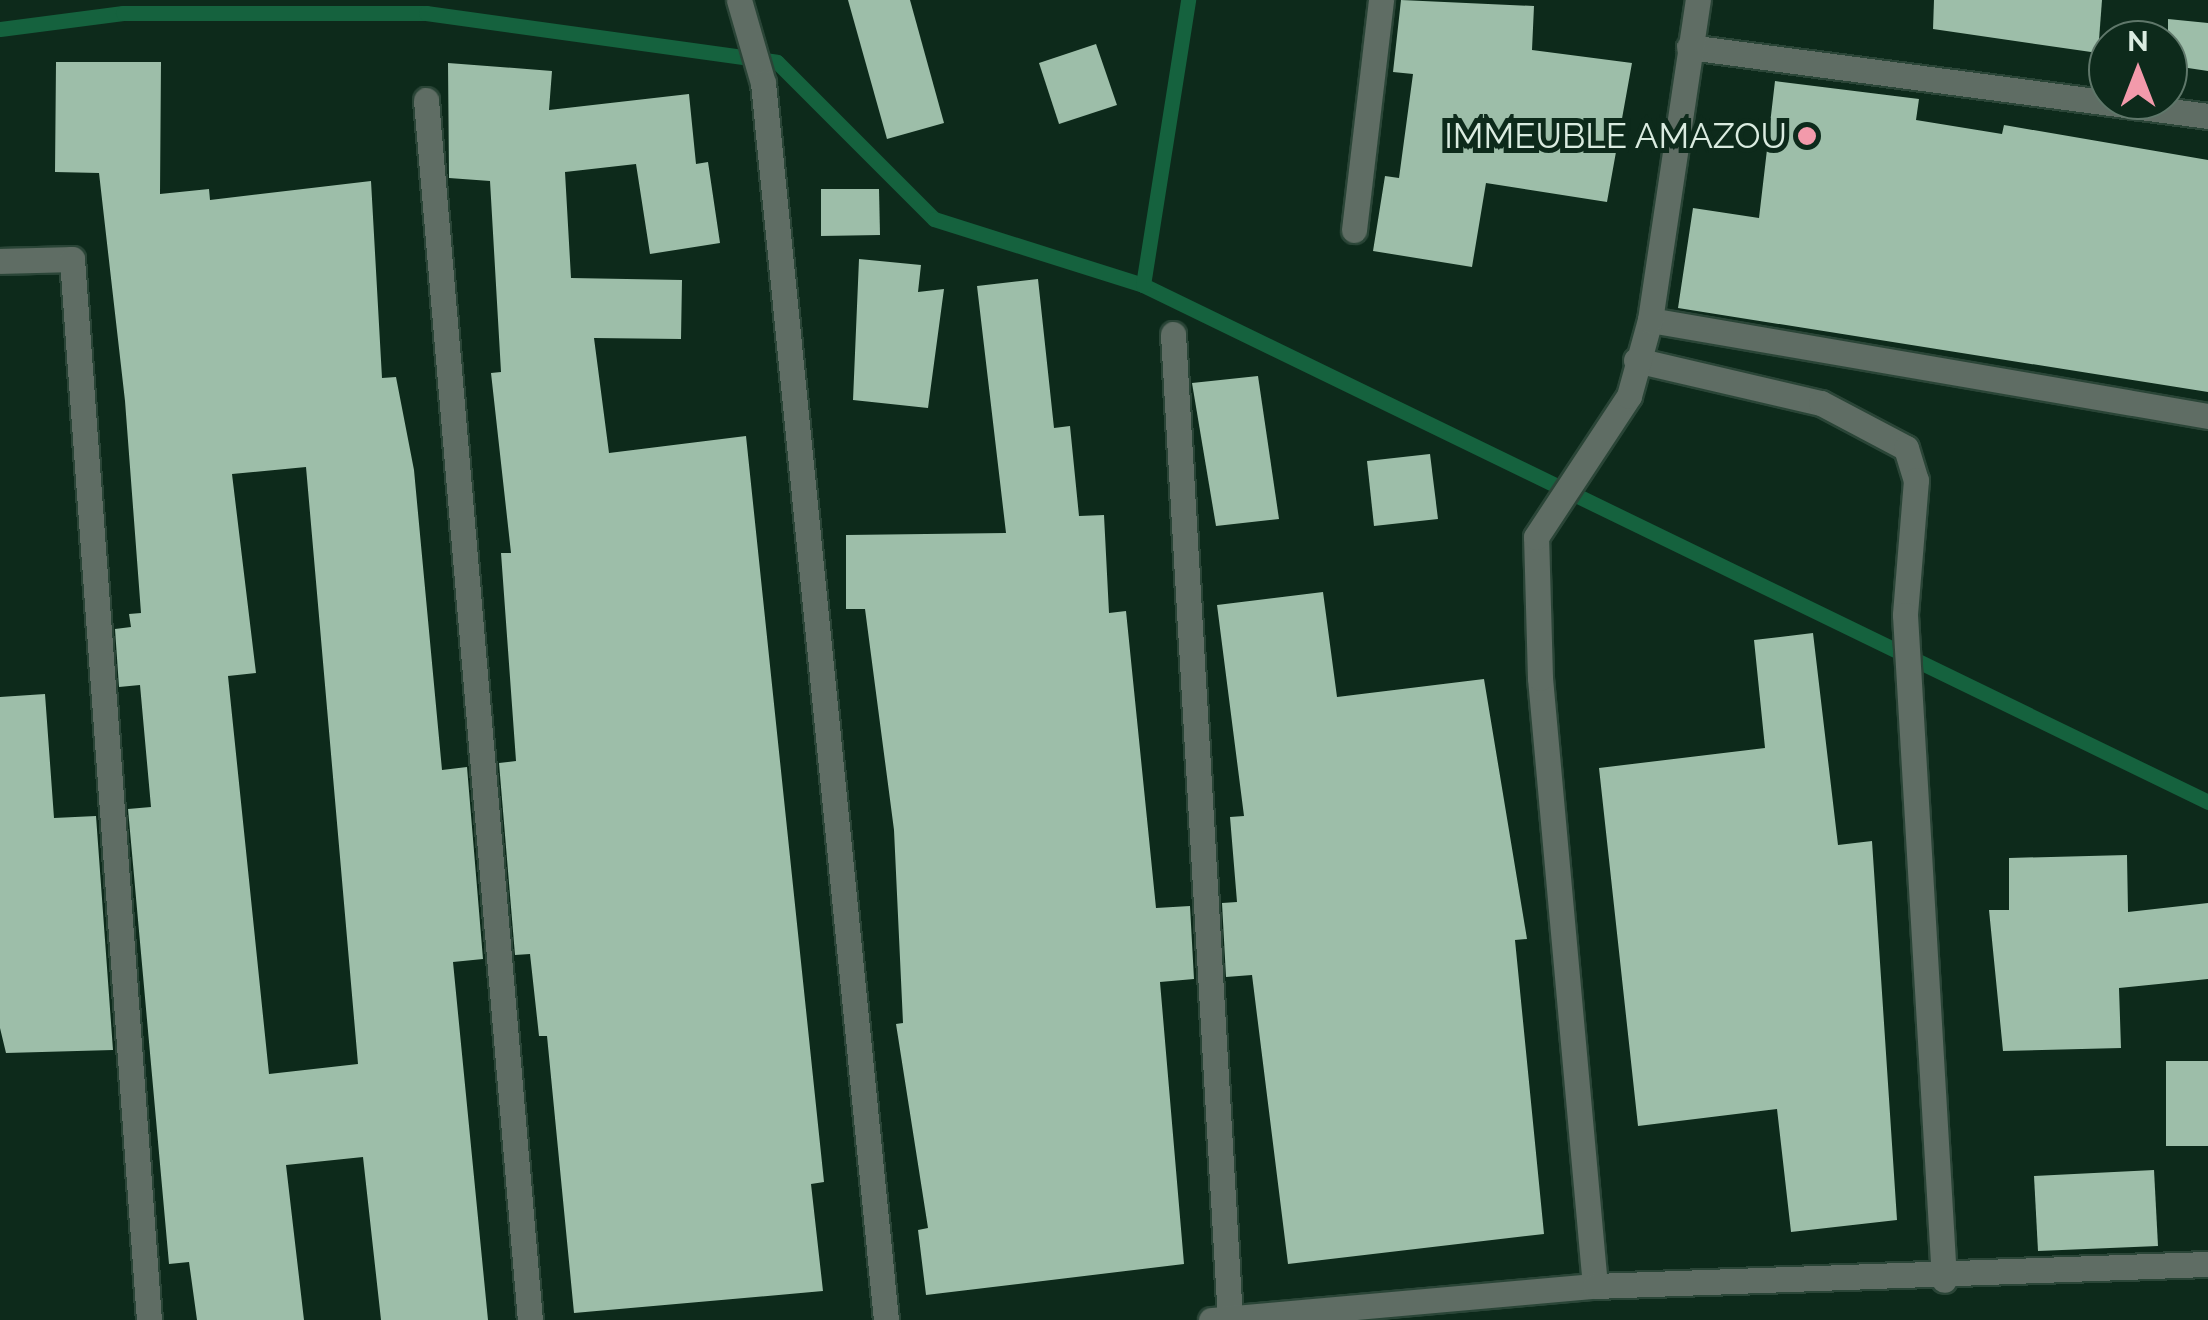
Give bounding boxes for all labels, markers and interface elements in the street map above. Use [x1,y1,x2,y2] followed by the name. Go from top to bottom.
[2088,20,2188,120] north arrow
[2127,25,2149,58] text: N
[1443,115,1787,157] place label: IMMEUBLE AMAZOU
[1796,125,1818,147] marker: IMMEUBLE AMAZOU

